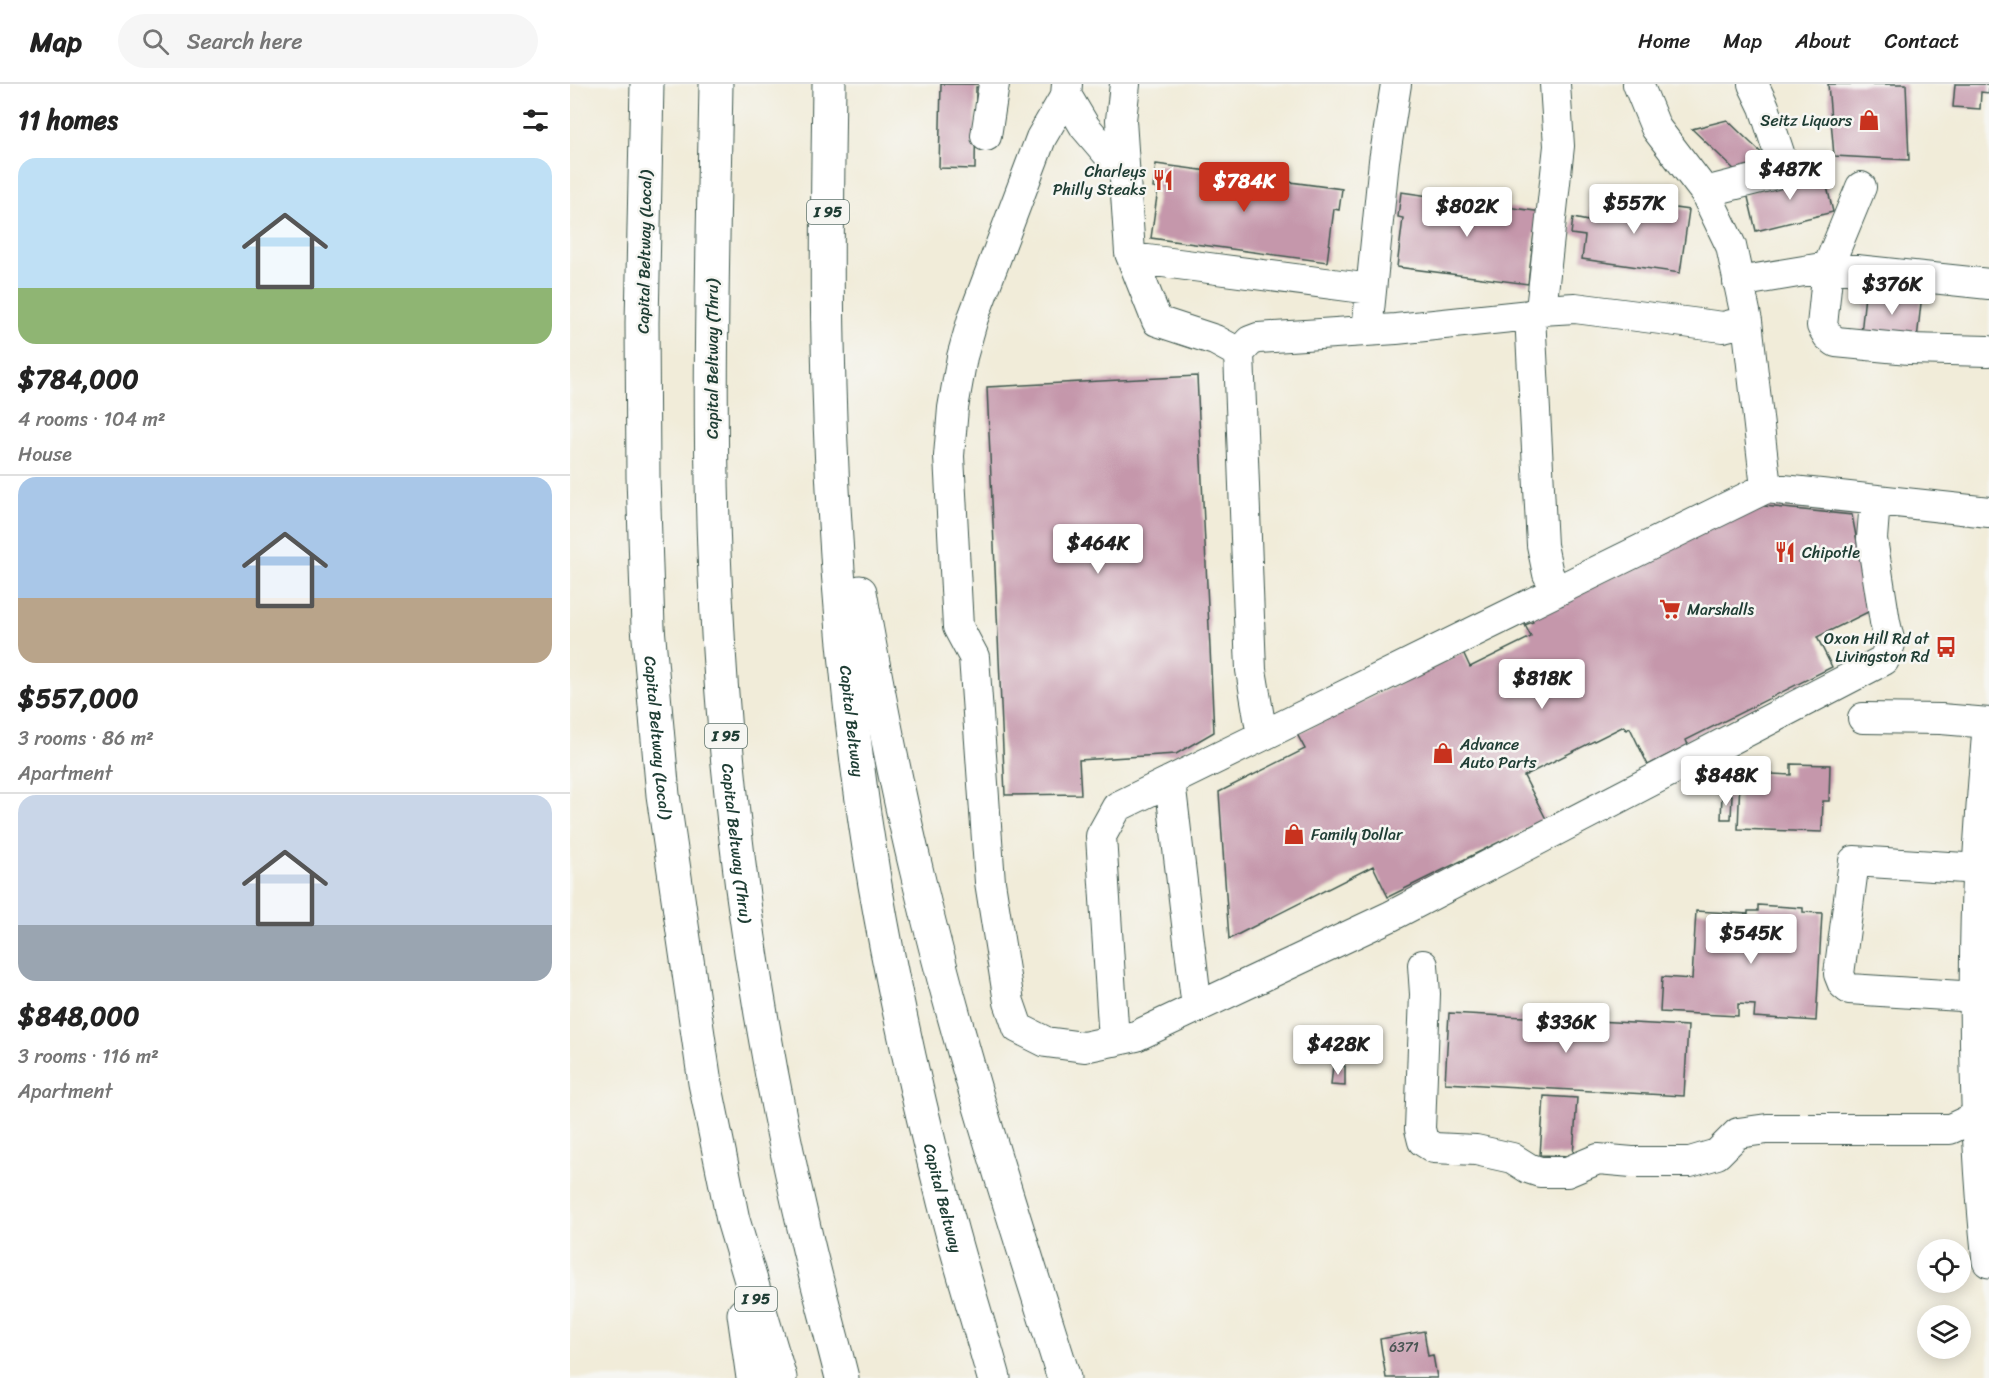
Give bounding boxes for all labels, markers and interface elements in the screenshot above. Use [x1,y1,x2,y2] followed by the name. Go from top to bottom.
[118,14,538,68] search box
[30,17,82,66] text: Map
[187,22,303,61] text: Search here
[1638,22,1690,60] text: Home
[1723,22,1762,60] text: Map
[1795,22,1852,60] text: About
[1885,22,1959,60] text: Contact
[139,25,172,58] icon: search
[18,97,118,143] text: 11 homes
[519,104,552,137] icon: filters
[1760,106,1853,135] place label: Seitz Liquors
[1857,108,1881,132] shop icon: Seitz Liquors
[1748,150,1832,201] pin: $487K
[1759,152,1821,187] text: $487K
[1053,157,1147,204] place label: Charleys Philly Steaks
[1202,162,1286,213] pin: $784K
[1213,164,1275,199] text: $784K
[1151,168,1175,192] restaurant icon: Charleys Philly Steaks
[629,169,660,334] street label: Capital Beltway (Local)
[1592,184,1676,235] pin: $557K
[1603,186,1665,221] text: $557K
[1425,187,1509,238] pin: $802K
[1436,189,1498,224] text: $802K
[231,197,339,305] icon: home
[807,200,849,224] road number: I 95
[1850,265,1934,316] pin: $376K
[1862,267,1922,302] text: $376K
[698,278,727,439] street label: Capital Beltway (Thru)
[18,356,139,402] text: $784,000
[18,402,166,437] text: 4 rooms · 104 m²
[18,437,72,472] text: House
[231,516,339,624] icon: home
[1056,524,1140,575] pin: $464K
[1067,526,1129,561] text: $464K
[1802,538,1860,567] place label: Chipotle
[1773,540,1797,564] restaurant icon: Chipotle
[1687,595,1755,624] place label: Marshalls
[1658,597,1682,621] supermarket icon: Marshalls
[1824,624,1931,671] place label: Oxon Hill Rd at Livingston Rd
[1934,635,1958,659] bus stop icon: Oxon Hill Rd at Livingston Rd
[636,655,680,822] street label: Capital Beltway (Local)
[1500,659,1584,710] pin: $818K
[1513,661,1571,696] text: $818K
[831,664,873,779] street label: Capital Beltway
[18,675,138,721] text: $557,000
[18,721,154,756] text: 3 rooms · 86 m²
[705,724,747,748] road number: I 95
[1459,730,1537,777] place label: Advance Auto Parts
[1431,741,1455,765] shop icon: Advance Auto Parts
[18,756,112,791] text: Apartment
[1684,756,1768,807] pin: $848K
[1695,758,1757,793] text: $848K
[713,762,761,926] street label: Capital Beltway (Thru)
[1311,820,1404,849] place label: Family Dollar
[1282,822,1306,846] shop icon: Family Dollar
[231,834,339,942] icon: home
[1709,914,1793,965] pin: $545K
[1720,916,1782,951] text: $545K
[18,993,139,1039] text: $848,000
[1524,1003,1608,1054] pin: $336K
[1537,1005,1595,1040] text: $336K
[1296,1025,1380,1076] pin: $428K
[1307,1027,1369,1062] text: $428K
[18,1039,159,1074] text: 3 rooms · 116 m²
[18,1074,112,1109] text: Apartment
[915,1140,971,1257] street label: Capital Beltway
[1917,1239,1971,1359] map controls
[1917,1239,1971,1293] button: locate
[735,1287,777,1311] road number: I 95
[1917,1305,1971,1359] button: layers
[1389,1335,1419,1360] house number: 6371

